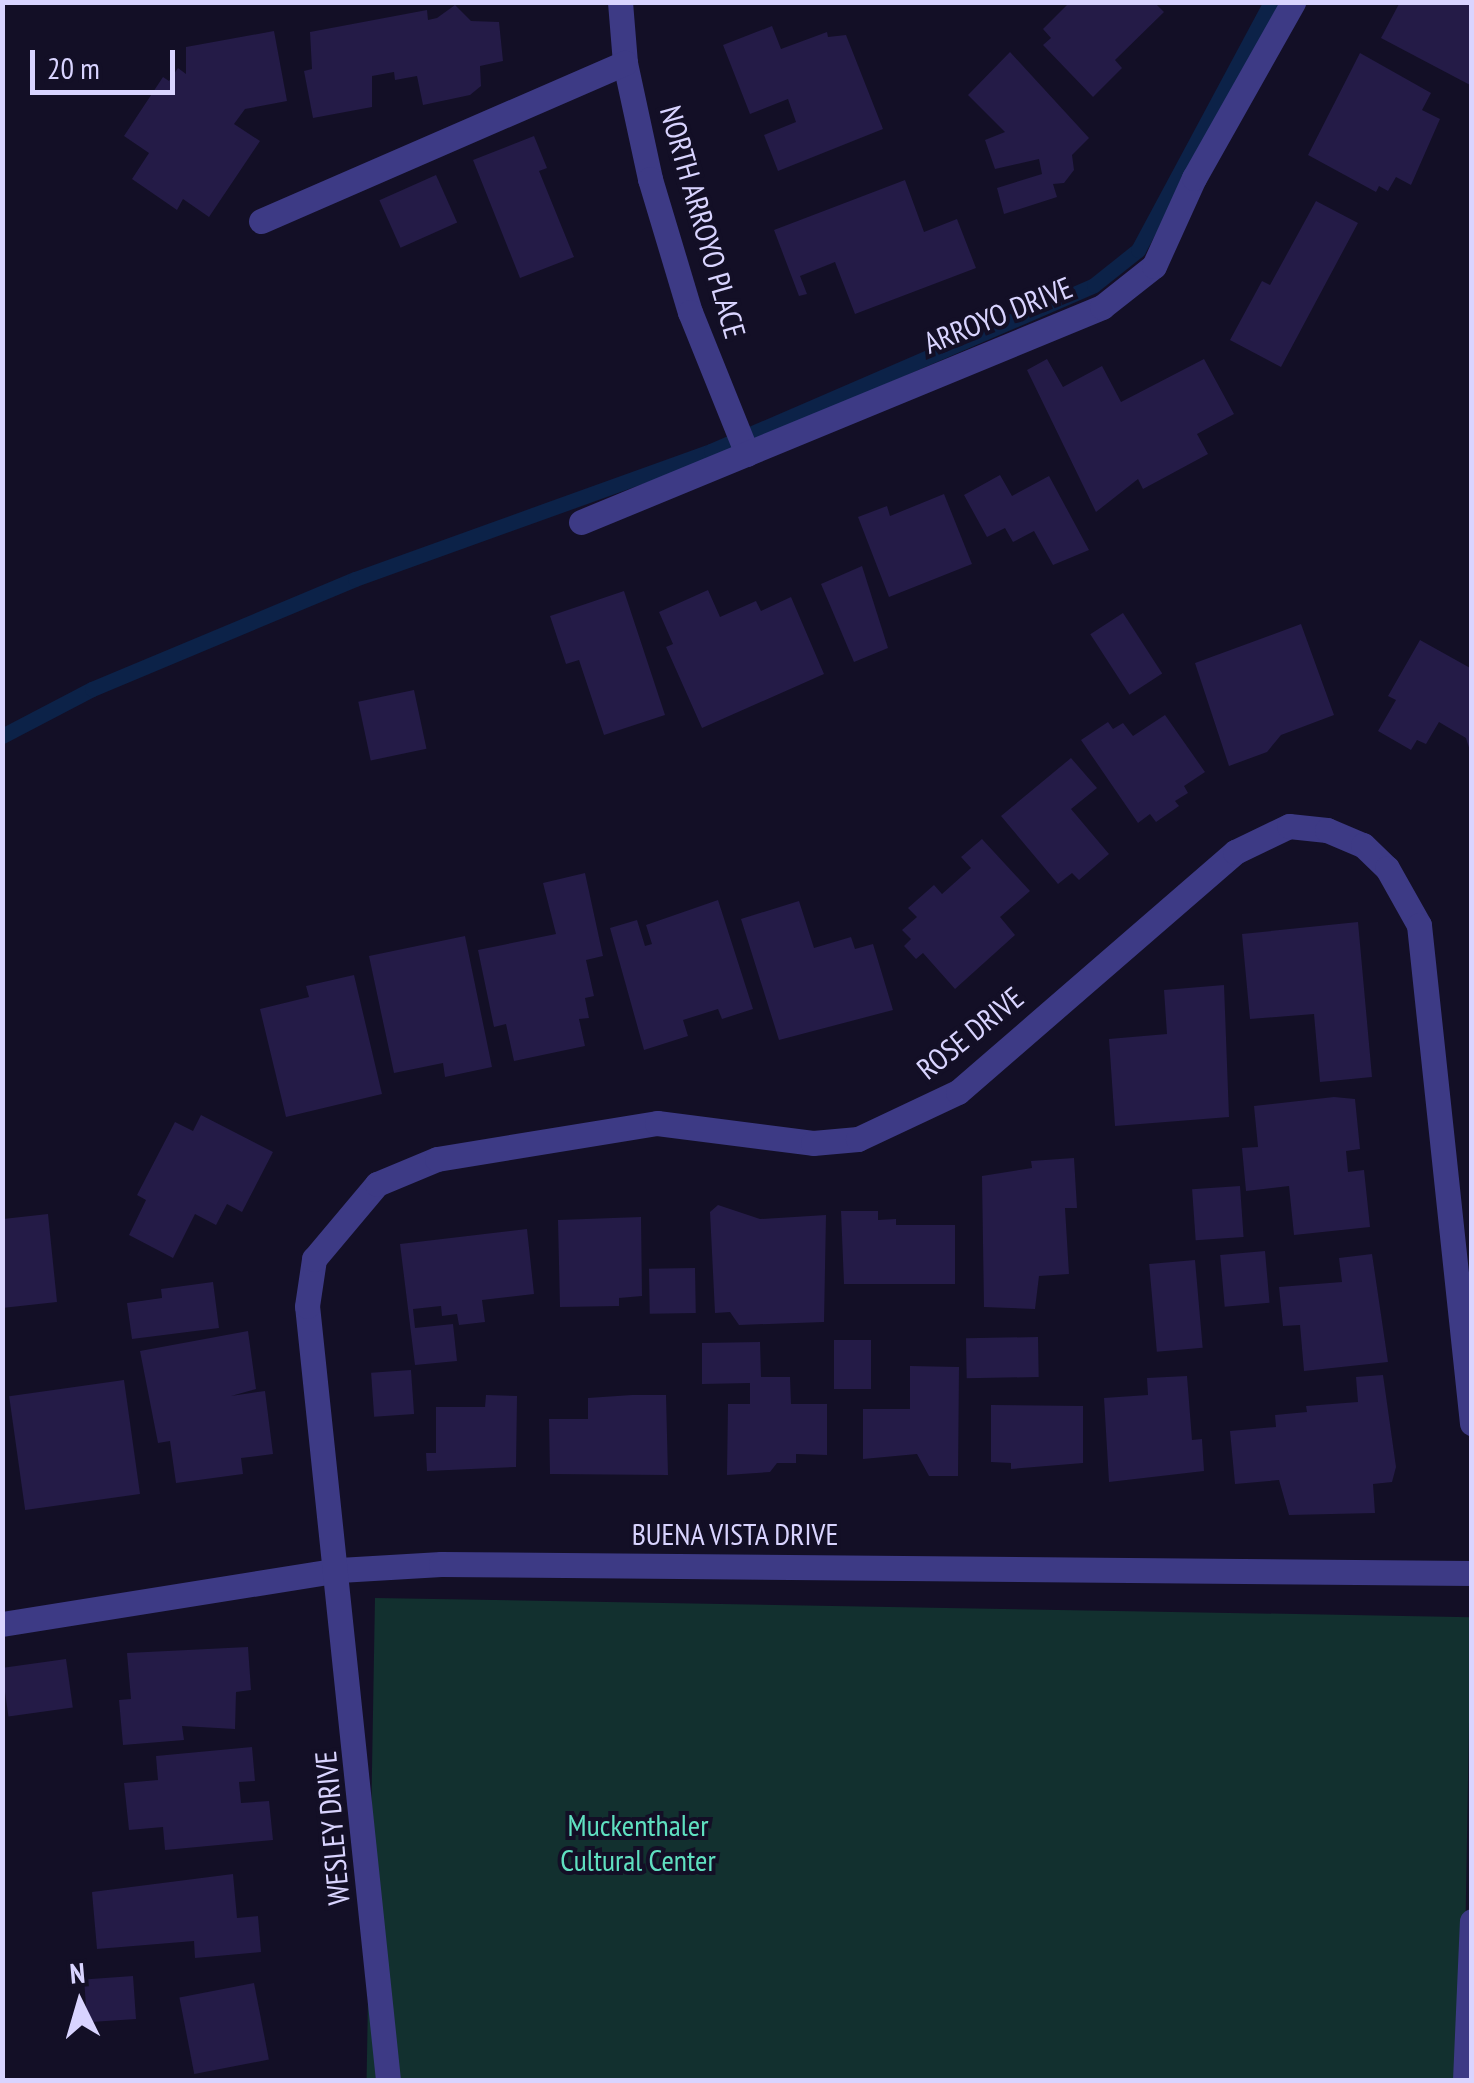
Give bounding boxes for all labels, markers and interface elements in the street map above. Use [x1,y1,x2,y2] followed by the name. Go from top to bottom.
[35,30,180,92] scale bar
[47,48,100,87] text: 20 m
[653,101,753,343] street label: NORTH ARROYO PLACE
[918,269,1078,361] street label: ARROYO DRIVE
[910,979,1030,1087] street label: ROSE DRIVE
[630,1516,840,1552] street label: BUENA VISTA DRIVE
[307,1749,357,1907] street label: WESLEY DRIVE
[560,1807,716,1878] park label: Muckenthaler Cultural Center
[30,1953,130,2053] north arrow
[68,1954,86,1992] text: N

